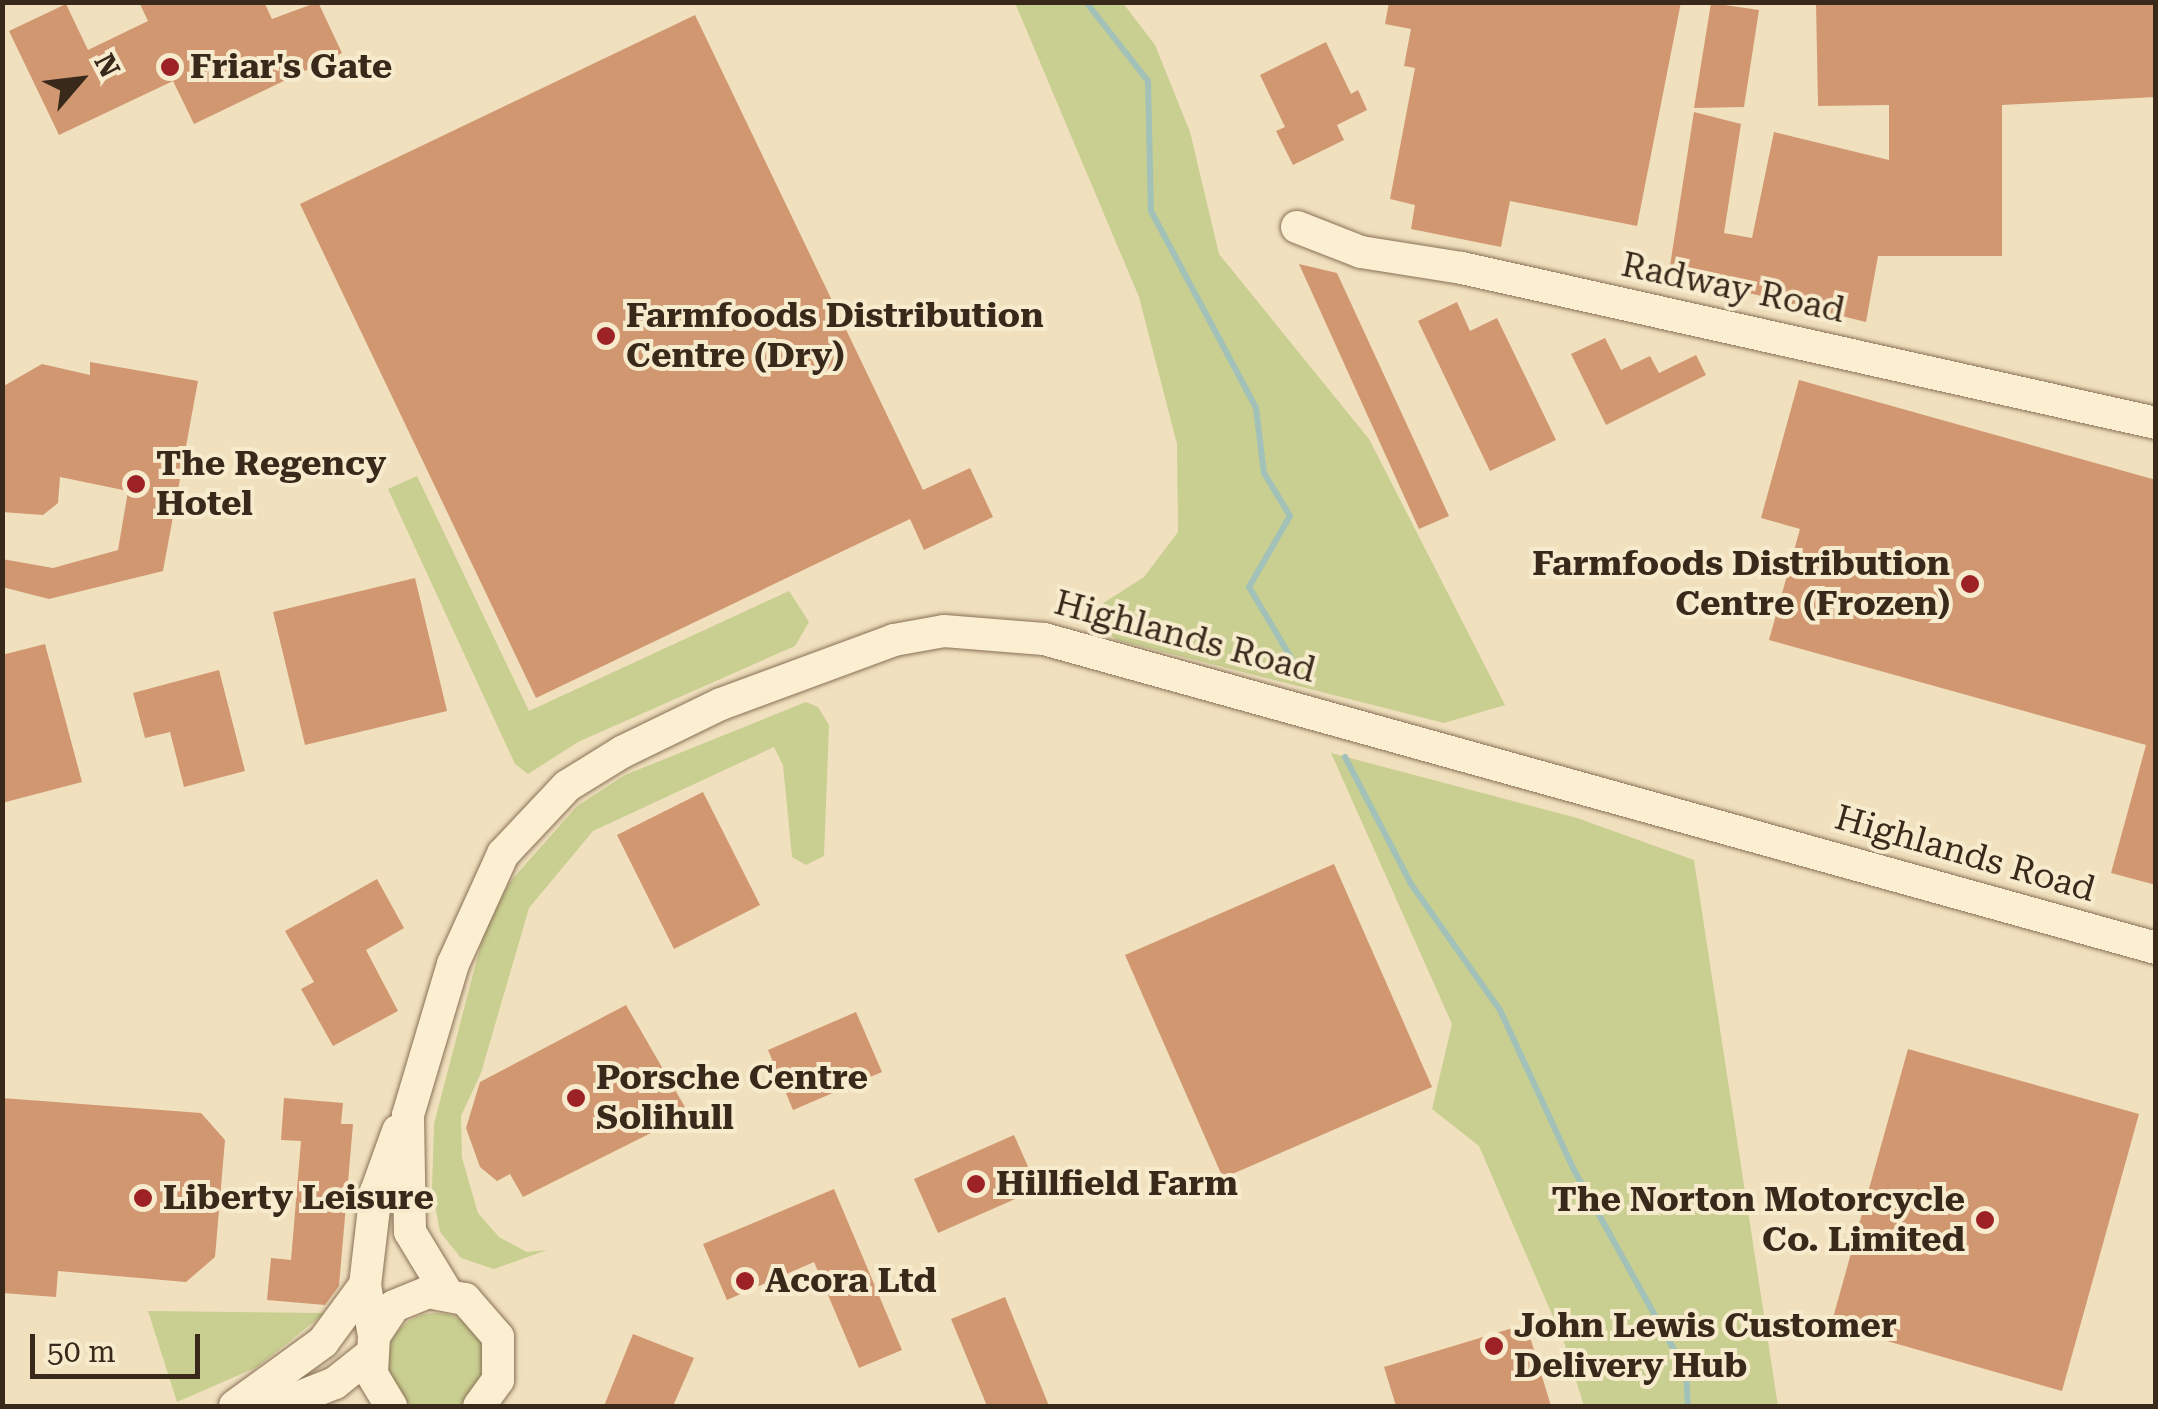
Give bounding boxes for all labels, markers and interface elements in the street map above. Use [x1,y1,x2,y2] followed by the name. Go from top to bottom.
[30,30,130,130] north arrow
[190,46,392,88] place label: Friar's Gate
[87,48,127,83] text: N
[159,56,181,78] marker: Friar's Gate
[1618,244,1848,332] street label: Radway Road
[626,295,1044,377] place label: Farmfoods Distribution Centre (Dry)
[595,325,617,347] marker: Farmfoods Distribution Centre (Dry)
[156,443,386,525] place label: The Regency Hotel
[125,473,147,495] marker: The Regency Hotel
[1532,543,1950,625] place label: Farmfoods Distribution Centre (Frozen)
[1959,573,1981,595] marker: Farmfoods Distribution Centre (Frozen)
[1050,582,1320,692] street label: Highlands Road
[1830,797,2100,911] street label: Highlands Road
[596,1057,868,1139] place label: Porsche Centre Solihull
[565,1087,587,1109] marker: Porsche Centre Solihull
[996,1163,1238,1205] place label: Hillfield Farm
[965,1173,987,1195] marker: Hillfield Farm
[163,1177,434,1219] place label: Liberty Leisure
[1552,1179,1965,1261] place label: The Norton Motorcycle Co. Limited
[132,1187,154,1209] marker: Liberty Leisure
[1974,1209,1996,1231] marker: The Norton Motorcycle Co. Limited
[765,1260,937,1302] place label: Acora Ltd
[734,1270,756,1292] marker: Acora Ltd
[1514,1305,1897,1387] place label: John Lewis Customer Delivery Hub
[35,1314,205,1376] scale bar
[47,1334,116,1369] text: 50 m
[1483,1335,1505,1357] marker: John Lewis Customer Delivery Hub

